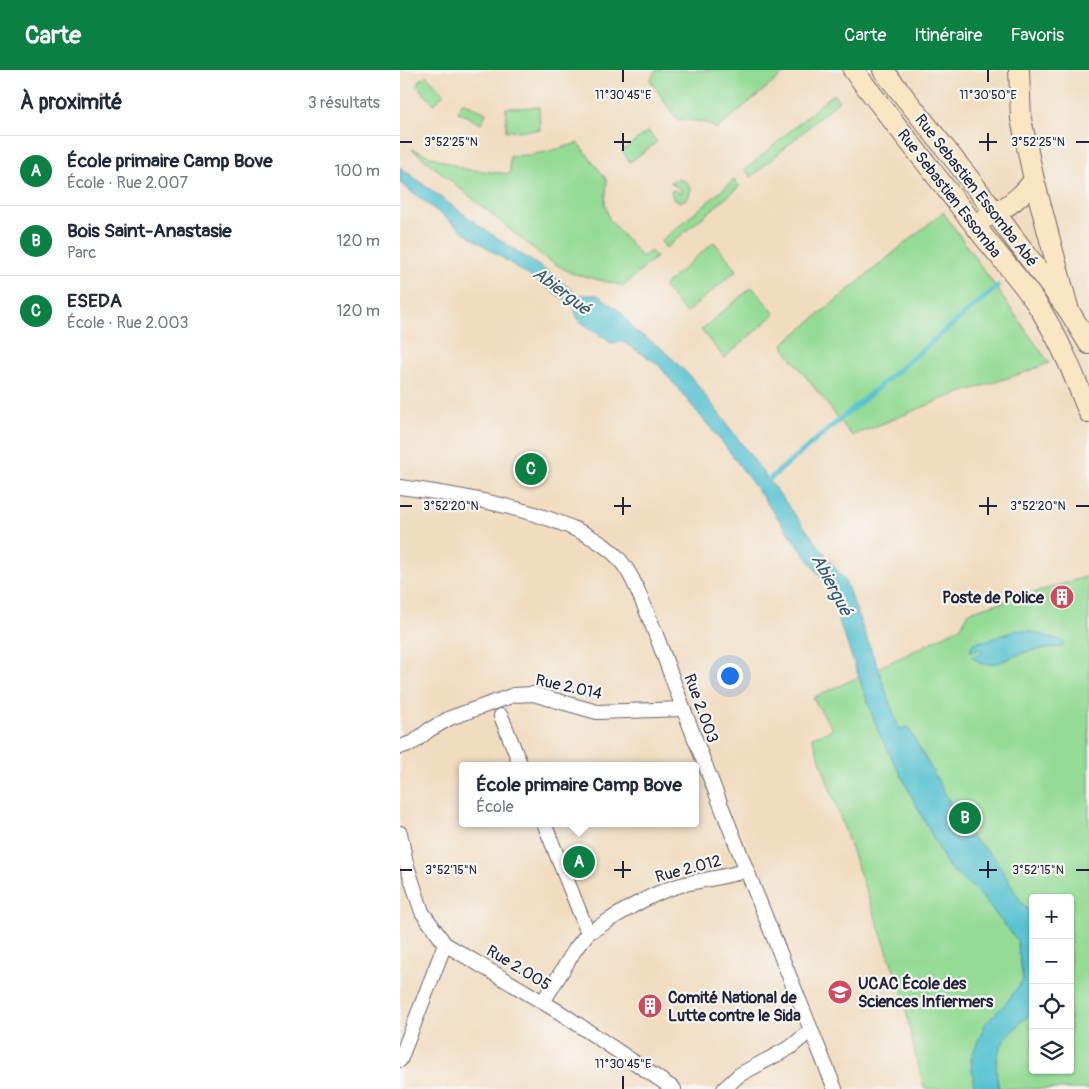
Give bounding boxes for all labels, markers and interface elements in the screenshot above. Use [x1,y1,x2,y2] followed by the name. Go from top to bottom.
[25,21,81,50] text: Carte
[844,24,886,47] text: Carte
[914,24,982,47] text: Itinéraire
[1010,24,1064,47] text: Favoris
[595,88,651,103] text: 11°30'45"E
[959,88,1017,103] text: 11°30'50"E
[20,89,123,116] text: À proximité
[308,93,380,113] text: 3 résultats
[912,110,1042,270] street label: Rue Sebastien Essomba Abé
[894,125,1006,261] street label: Rue Sebastien Essomba
[424,135,478,150] text: 3°52'25"N
[1011,135,1065,150] text: 3°52'25"N
[67,149,273,173] text: École primaire Camp Bove
[31,161,41,181] text: A
[334,161,380,181] text: 100 m
[67,173,188,193] text: École · Rue 2.007
[67,219,232,243] text: Bois Saint-Anastasie
[31,231,41,251] text: B
[336,231,380,251] text: 120 m
[67,243,96,263] text: Parc
[528,262,596,322] water label: Abiergué
[67,289,122,313] text: ESEDA
[31,301,41,321] text: C
[336,301,380,321] text: 120 m
[67,313,188,333] text: École · Rue 2.003
[515,450,547,488] pin: C
[423,499,479,514] text: 3°52'20"N
[1010,499,1066,514] text: 3°52'20"N
[806,550,858,621] water label: Abiergué
[1049,584,1075,610] building icon: Poste de Police
[942,588,1045,608] place label: Poste de Police
[717,663,743,689] your location
[534,670,604,704] street label: Rue 2.014
[679,671,723,746] street label: Rue 2.003
[459,762,699,827] popup
[476,773,682,797] text: École primaire Camp Bove
[476,797,514,817] text: École
[949,799,981,837] pin: B
[563,843,595,881] pin: A
[653,851,723,887] street label: Rue 2.012
[425,863,477,878] text: 3°52'15"N
[1012,863,1064,878] text: 3°52'15"N
[1029,894,1074,1074] map controls
[1029,894,1074,939] button: +
[1029,939,1074,984] button: −
[483,941,554,995] street label: Rue 2.005
[858,973,994,1012] place label: UCAC École des Sciences Infiermers
[827,979,853,1005] school or university icon: UCAC École des Sciences Infiermers
[1029,984,1074,1029] button: locate
[668,988,801,1026] place label: Comité National de Lutte contre le Sida
[637,993,663,1019] building icon: Comité National de Lutte contre le Sida
[1029,1029,1074,1074] button: layers
[595,1057,651,1072] text: 11°30'45"E

